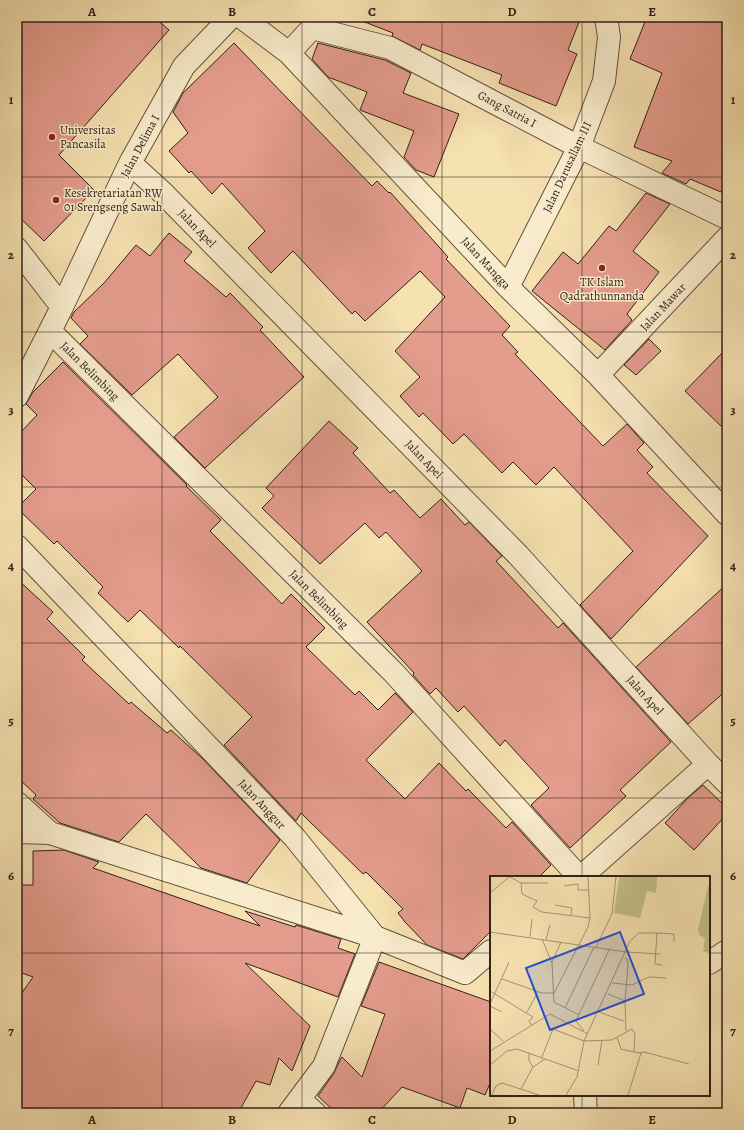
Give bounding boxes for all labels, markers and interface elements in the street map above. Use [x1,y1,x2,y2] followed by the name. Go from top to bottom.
[87,3,97,20] text: A
[228,3,236,20] text: B
[368,3,376,20] text: C
[507,3,517,20] text: D
[648,3,656,20] text: E
[475,87,539,131] street label: Gang Satria I
[9,91,14,108] text: 1
[731,91,736,108] text: 1
[117,112,163,180] street label: Jalan Delima I
[539,119,595,215] street label: Jalan Darusallam III
[60,122,116,152] place label: Universitas Pancasila
[47,132,57,142] marker: Universitas Pancasila
[64,185,163,215] place label: Kesekretariatan RW 01 Srengseng Sawah
[51,195,61,205] marker: Kesekretariatan RW 01 Srengseng Sawah
[175,205,219,251] street label: Jalan Apel
[458,233,515,293] street label: Jalan Mangga
[8,246,15,263] text: 2
[730,246,737,263] text: 2
[597,263,607,273] marker: TK Islam Qadrathunnanda
[560,274,645,304] place label: TK Islam Qadrathunnanda
[637,279,690,335] street label: Jalan Mawar
[57,338,123,404] street label: Jalan Belimbing
[8,401,14,418] text: 3
[730,401,736,418] text: 3
[402,436,446,482] street label: Jalan Apel
[8,557,14,574] text: 4
[730,557,736,574] text: 4
[286,566,352,632] street label: Jalan Belimbing
[623,672,667,718] street label: Jalan Apel
[8,712,14,729] text: 5
[730,712,736,729] text: 5
[235,775,290,833] street label: Jalan Anggur
[8,867,14,884] text: 6
[730,867,736,884] text: 6
[490,876,710,1096] inset map
[8,1022,14,1039] text: 7
[730,1022,736,1039] text: 7
[87,1111,97,1128] text: A
[228,1111,236,1128] text: B
[368,1111,376,1128] text: C
[507,1111,517,1128] text: D
[648,1111,656,1128] text: E

